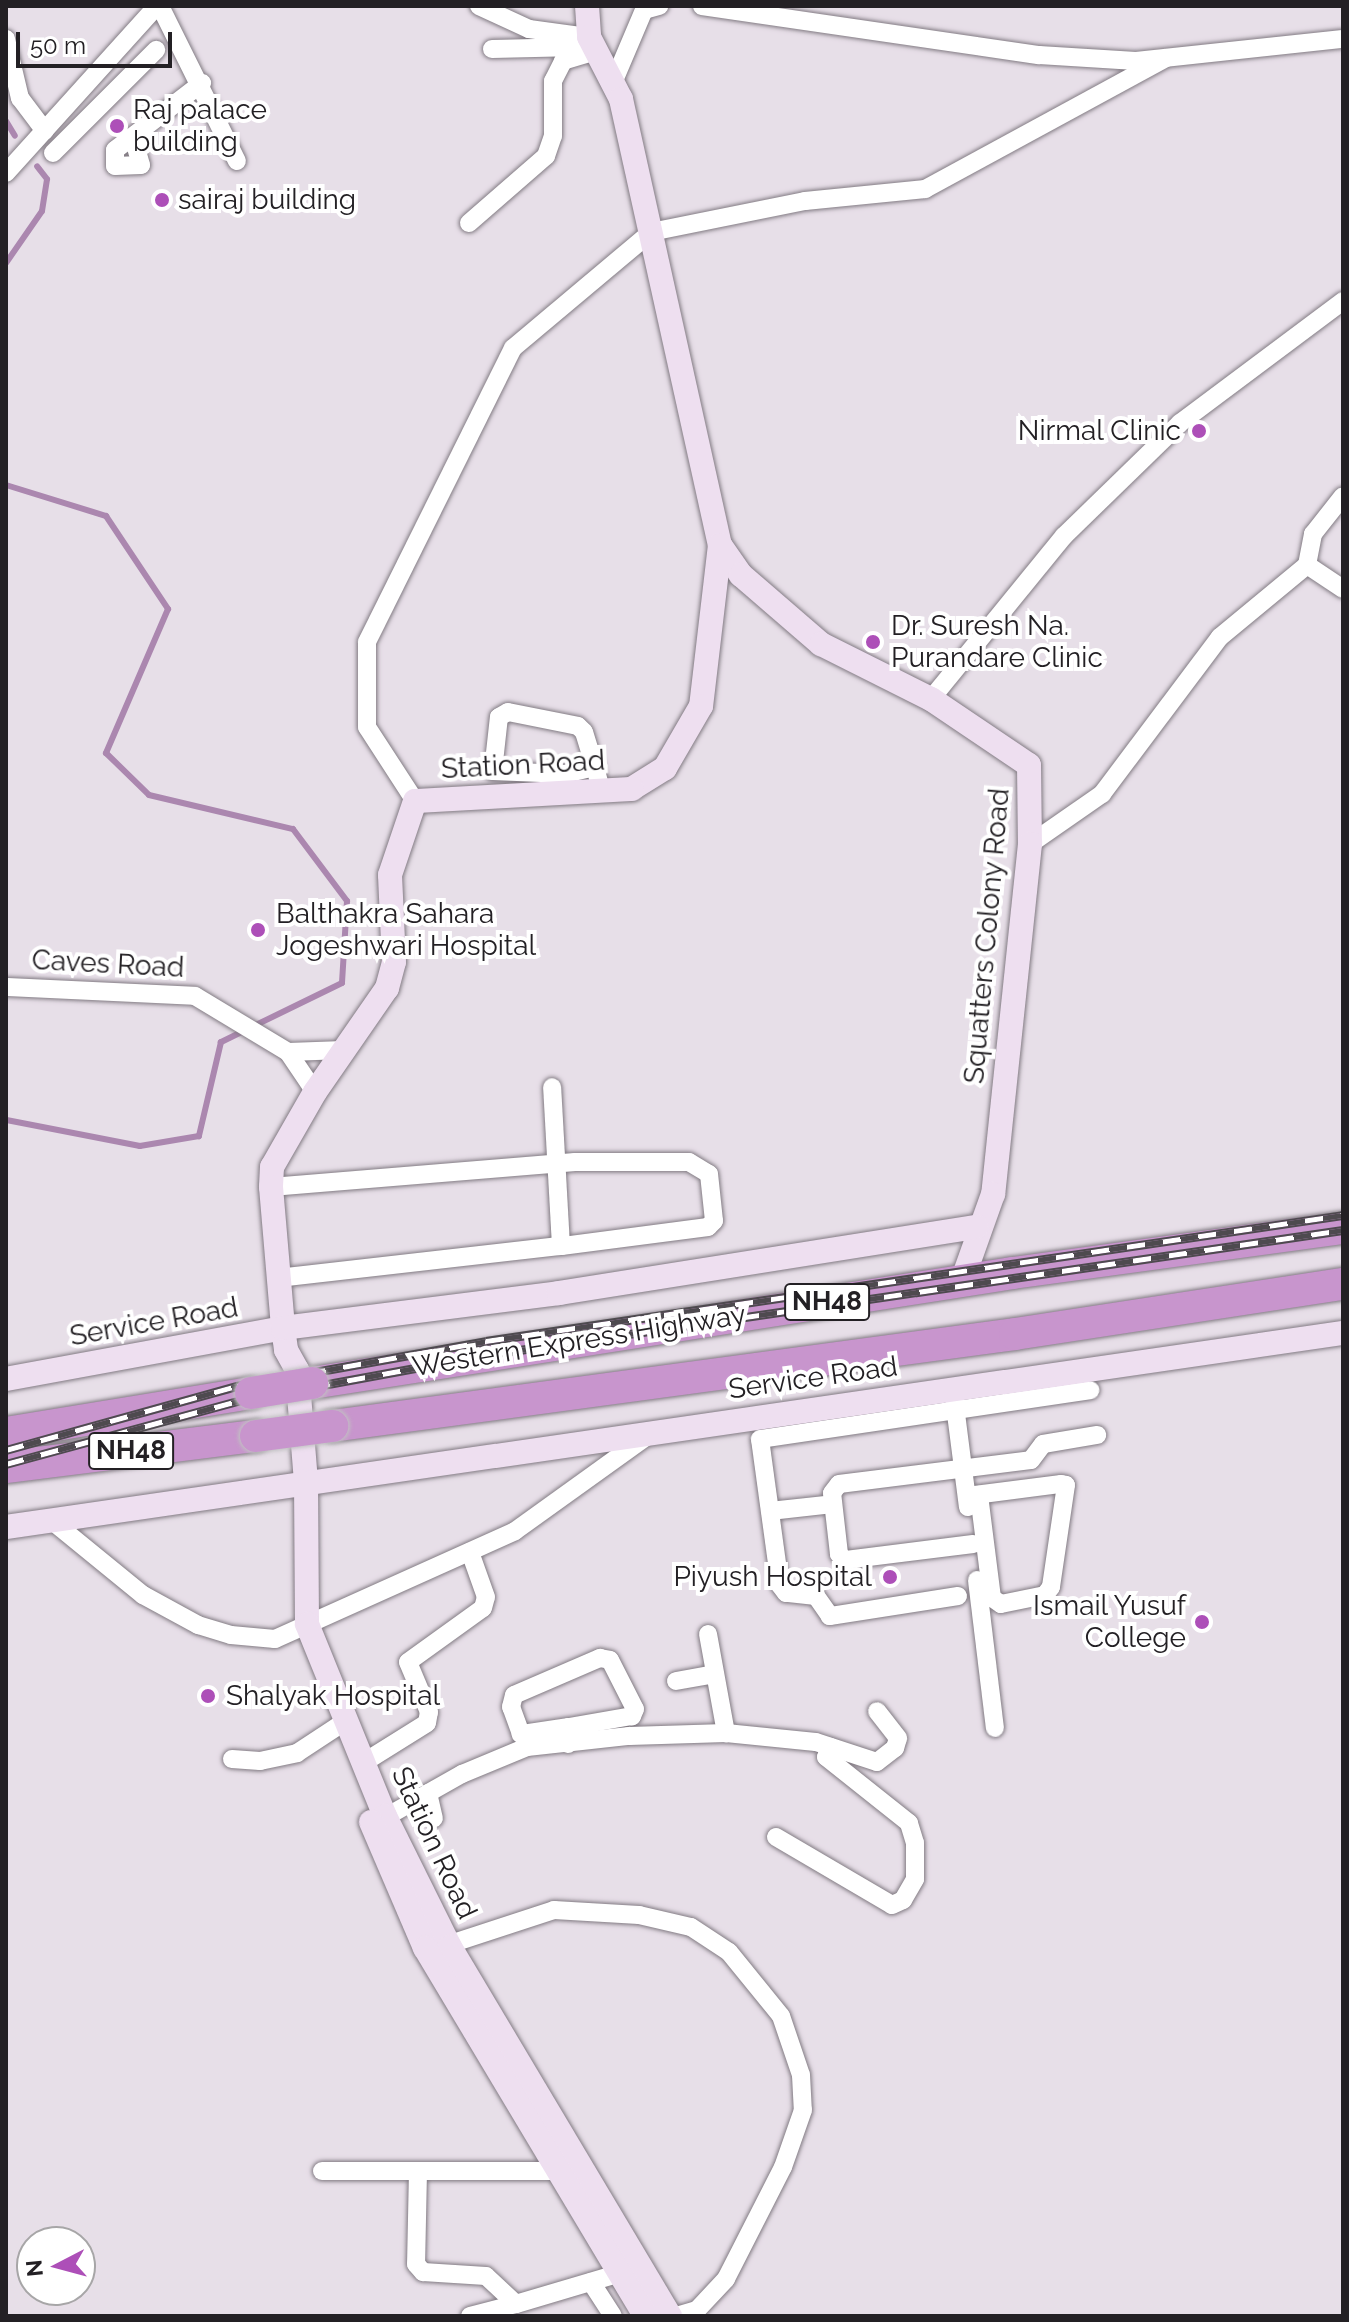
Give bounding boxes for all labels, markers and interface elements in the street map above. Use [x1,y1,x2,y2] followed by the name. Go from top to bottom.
[20,16,176,66] scale bar
[30,31,86,60] text: 50 m
[133,93,267,159] place label: Raj palace building
[108,117,126,135] marker: Raj palace building
[178,183,356,217] place label: sairaj building
[153,191,171,209] marker: sairaj building
[1017,414,1181,448] place label: Nirmal Clinic
[1188,420,1210,442] marker: Nirmal Clinic
[891,609,1103,675] place label: Dr. Suresh Na. Purandare Clinic
[862,631,884,653] marker: Dr. Suresh Na. Purandare Clinic
[440,744,606,786] street label: Station Road
[957,787,1017,1085] street label: Squatters Colony Road
[276,897,536,963] place label: Balthakra Sahara Jogeshwari Hospital
[247,919,269,941] marker: Balthakra Sahara Jogeshwari Hospital
[31,943,185,985] street label: Caves Road
[783,1280,871,1324] road number: NH48
[67,1291,241,1353] street label: Service Road
[410,1298,748,1384] street label: Western Express Highway
[726,1350,900,1406] street label: Service Road
[87,1429,175,1473] road number: NH48
[673,1560,872,1594] place label: Piyush Hospital
[879,1566,901,1588] marker: Piyush Hospital
[1031,1589,1186,1655] place label: Ismail Yusuf College
[1193,1613,1211,1631] marker: Ismail Yusuf College
[226,1679,440,1713] place label: Shalyak Hospital
[197,1685,219,1707] marker: Shalyak Hospital
[384,1762,484,1924] street label: Station Road
[16,2226,96,2306] north arrow
[20,2259,48,2278] text: N

